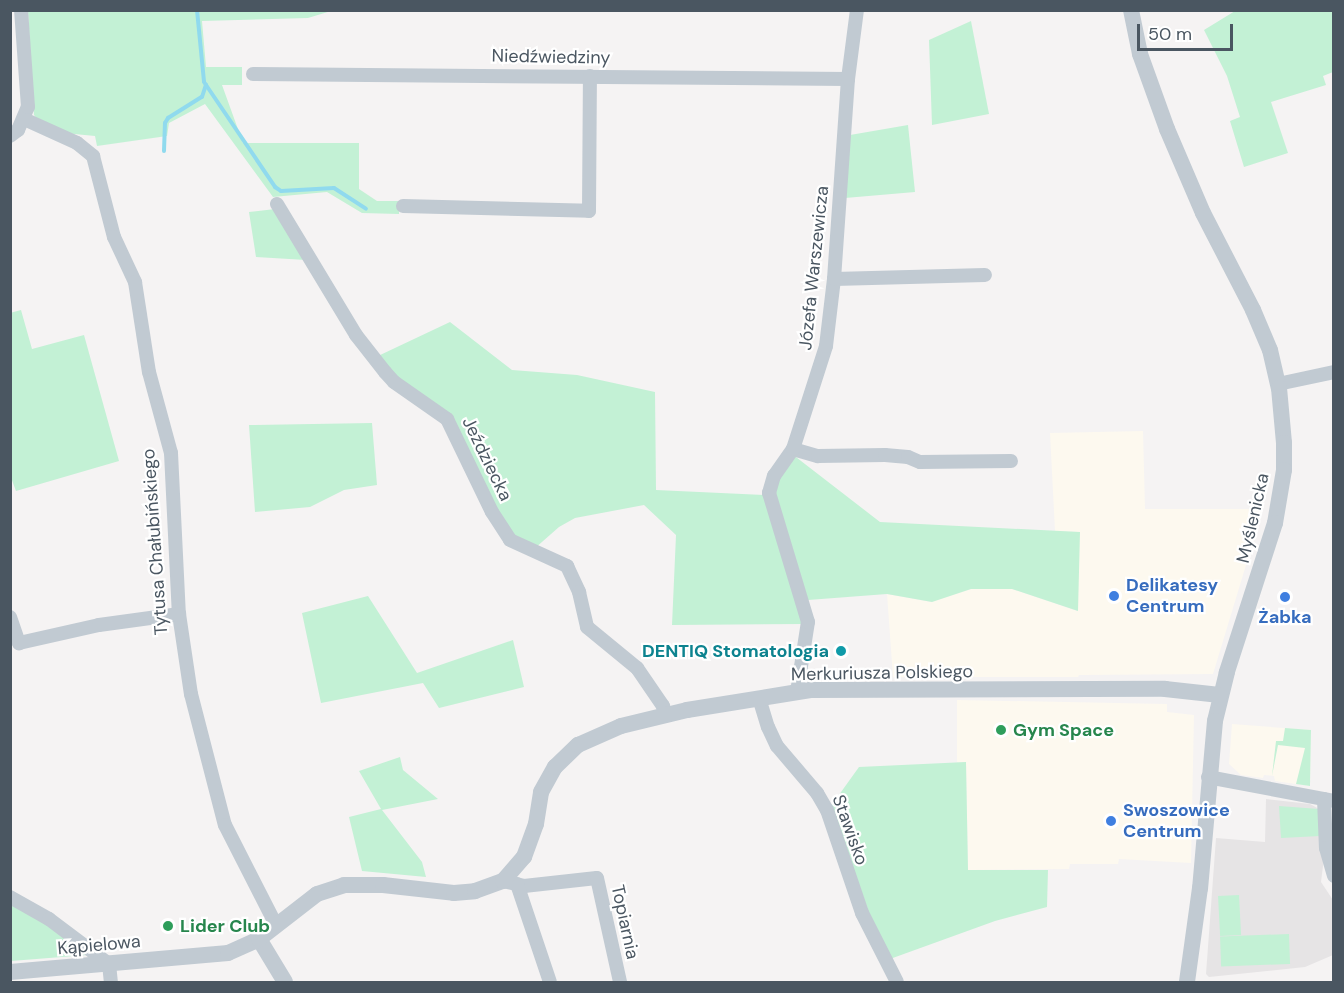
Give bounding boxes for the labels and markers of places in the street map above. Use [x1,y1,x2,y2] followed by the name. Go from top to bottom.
[1126,575,1218,618] place label: Delikatesy Centrum
[1107,589,1121,603] marker: Delikatesy Centrum
[1278,590,1292,604] marker: Żabka
[1258,606,1312,628] place label: Żabka
[642,640,829,662] place label: DENTIQ Stomatologia
[834,644,848,658] marker: DENTIQ Stomatologia
[1013,719,1114,741] place label: Gym Space
[994,723,1008,737] marker: Gym Space
[1123,800,1230,842] place label: Swoszowice Centrum
[1104,814,1118,828] marker: Swoszowice Centrum
[180,915,270,937] place label: Lider Club
[161,919,175,933] marker: Lider Club

